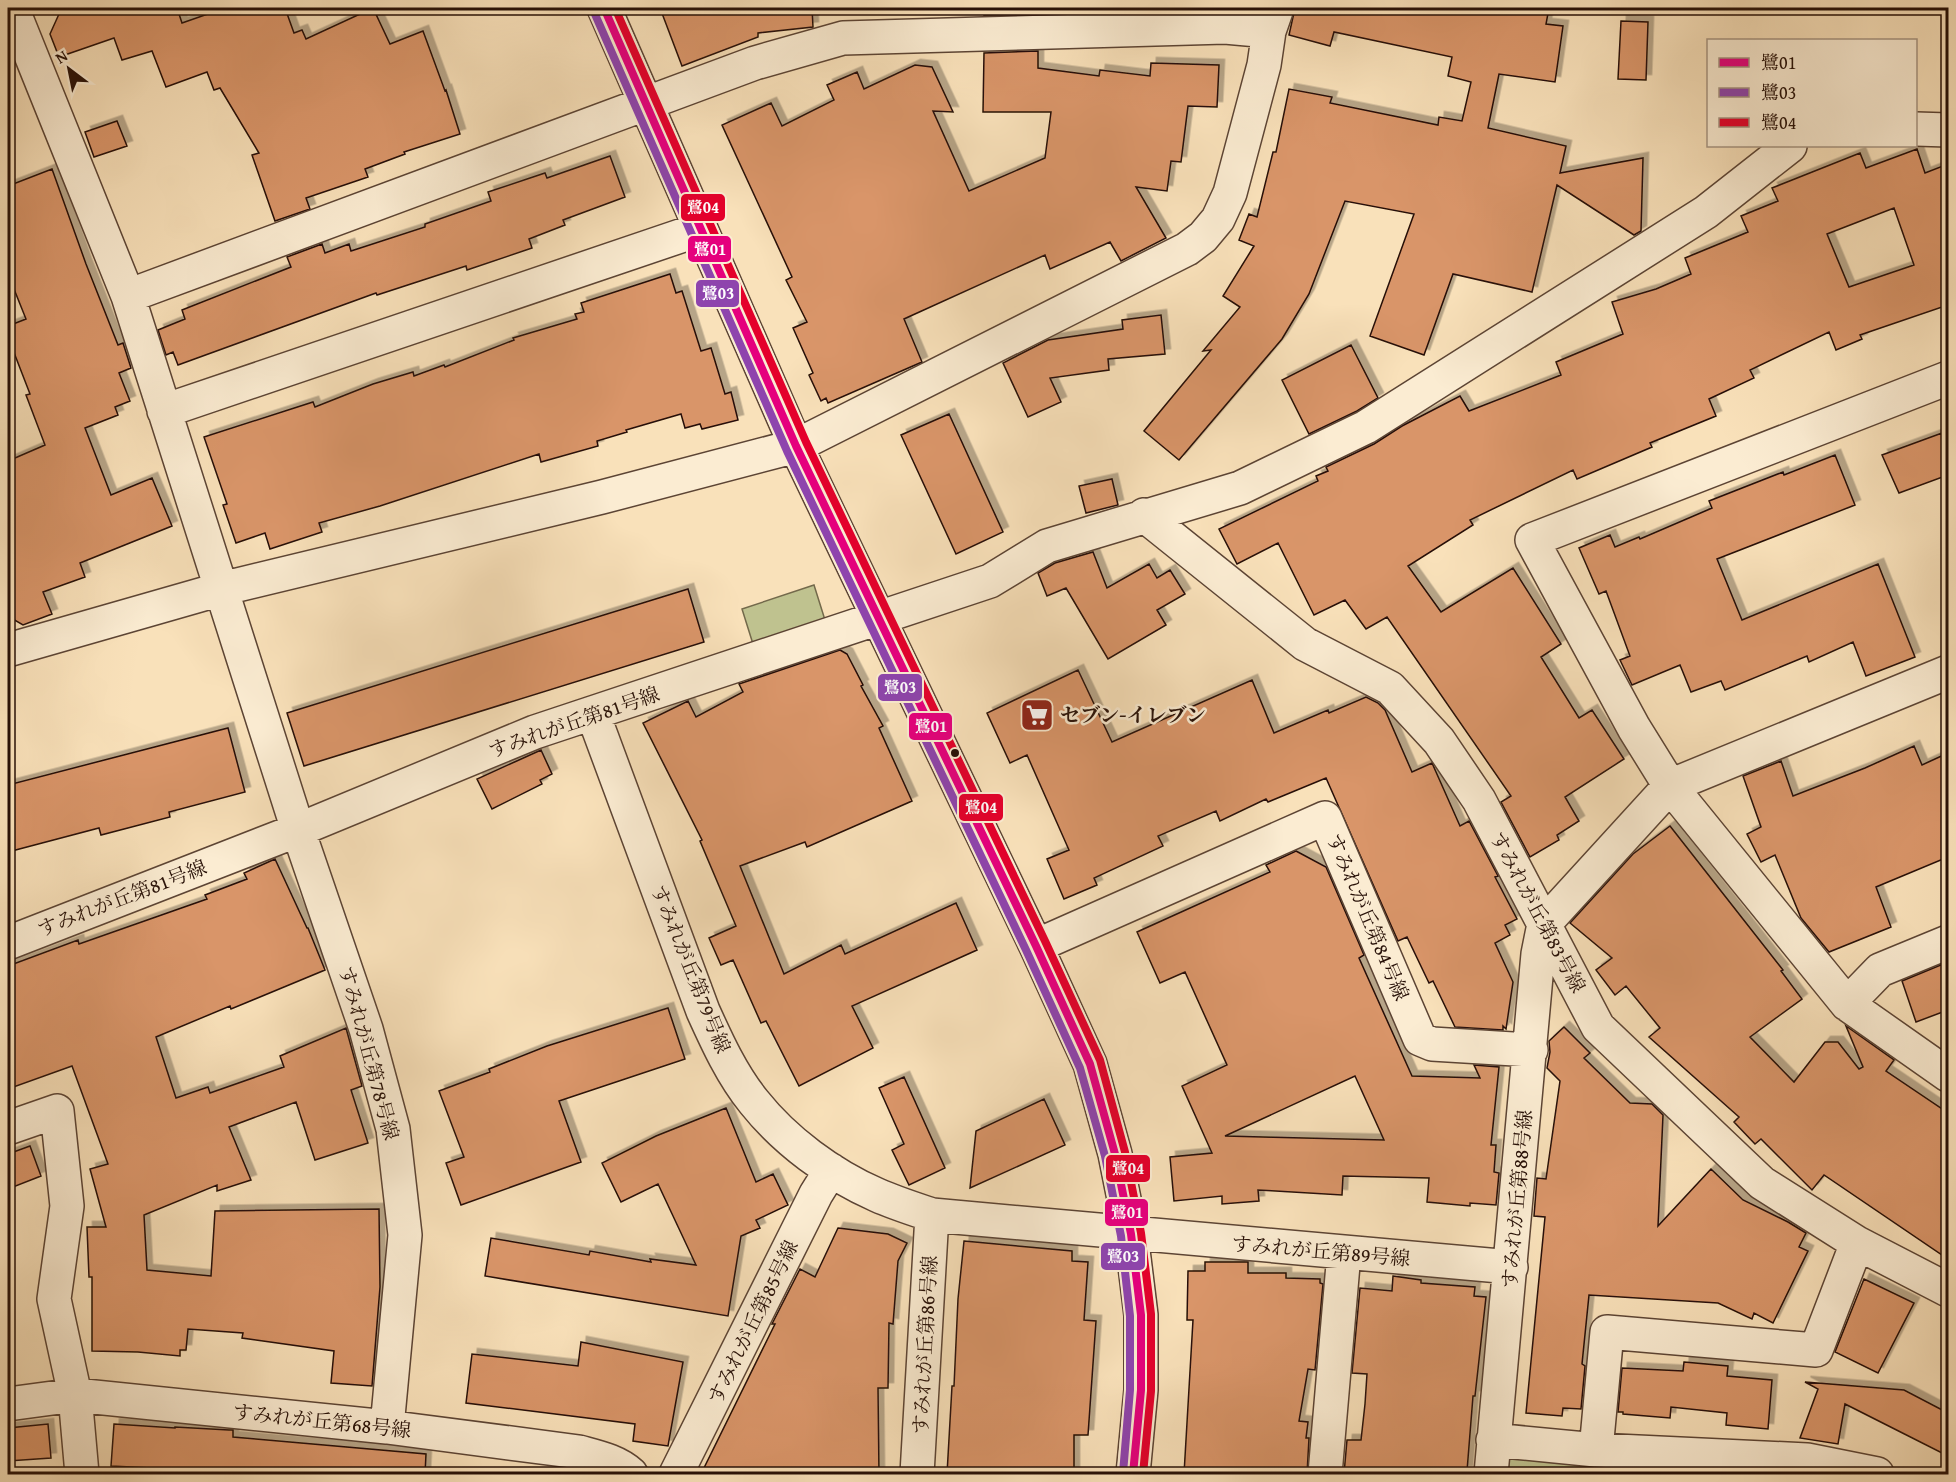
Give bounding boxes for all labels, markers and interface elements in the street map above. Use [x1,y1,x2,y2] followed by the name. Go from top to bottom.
[39,39,99,99] north arrow
[1707,39,1917,147] legend
[50,43,72,69] text: N
[1761,49,1796,76] text: 鷺01
[1761,79,1796,106] text: 鷺03
[1761,109,1796,136] text: 鷺04
[680,193,726,222] line badge: 鷺04
[687,195,719,219] text: 鷺04
[687,235,732,263] line badge: 鷺01
[694,237,726,261] text: 鷺01
[695,279,740,308] line badge: 鷺03
[702,281,734,305] text: 鷺03
[877,673,923,702] line badge: 鷺03
[884,675,916,699] text: 鷺03
[484,679,663,764] street label: すみれが丘第81号線
[1019,697,1055,733] supermarket icon: セブン-イレブン
[1060,700,1206,729] place label: セブン-イレブン
[908,712,953,741] line badge: 鷺01
[915,714,947,738] text: 鷺01
[949,747,961,759] unlabelled marker
[958,793,1004,822] line badge: 鷺04
[965,795,997,819] text: 鷺04
[1484,826,1593,998] street label: すみれが丘第83号線
[1320,829,1417,1005] street label: すみれが丘第84号線
[33,852,211,943] street label: すみれが丘第81号線
[644,880,738,1057] street label: すみれが丘第79号線
[332,963,407,1143] street label: すみれが丘第78号線
[1494,1108,1539,1290] street label: すみれが丘第88号線
[1105,1154,1151,1183] line badge: 鷺04
[1112,1156,1144,1180] text: 鷺04
[1104,1198,1149,1227] line badge: 鷺01
[1111,1200,1143,1224] text: 鷺01
[1230,1228,1412,1273] street label: すみれが丘第89号線
[700,1235,805,1409] street label: すみれが丘第85号線
[1100,1242,1146,1271] line badge: 鷺03
[1107,1244,1139,1268] text: 鷺03
[905,1255,944,1435] street label: すみれが丘第86号線
[231,1397,413,1444] street label: すみれが丘第68号線

